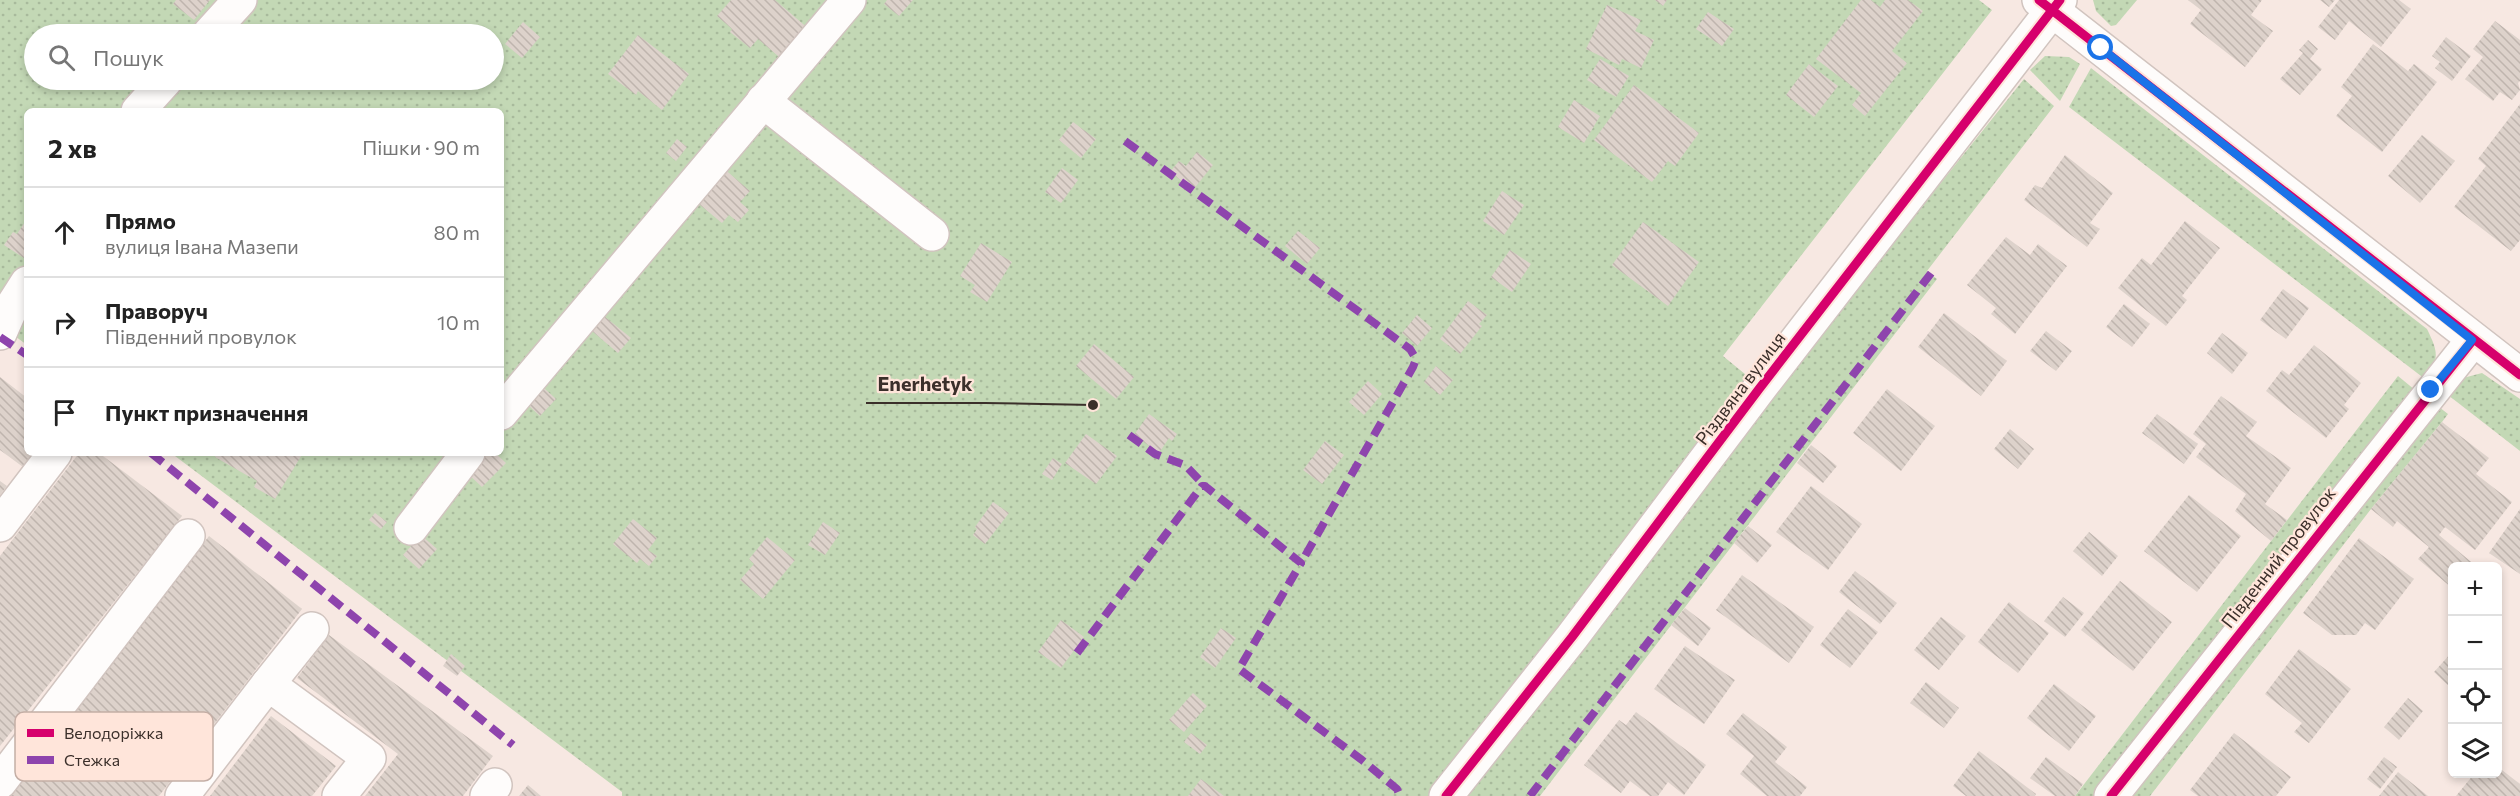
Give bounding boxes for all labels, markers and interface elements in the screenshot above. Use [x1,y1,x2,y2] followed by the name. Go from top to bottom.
[24,24,504,90] search box
[2087,34,2113,60] route start
[45,41,78,74] icon: search
[93,44,164,71] text: Пошук
[48,132,97,163] text: 2 хв
[362,135,480,159] text: Пішки · 90 m
[105,207,176,234] text: Прямо
[48,216,81,249] icon: ahead
[434,220,480,244] text: 80 m
[105,234,299,258] text: вулиця Івана Мазепи
[105,297,208,324] text: Праворуч
[48,306,81,339] icon: right
[437,310,480,334] text: 10 m
[105,324,297,348] text: Південний провулок
[1690,327,1790,449] street label: Різдвяна вулиця
[866,365,985,403] callout: Enerhetyk
[877,371,973,395] text: Enerhetyk
[2417,376,2443,402] route end
[48,396,81,429] icon: arrive
[105,399,308,426] text: Пункт призначення
[2216,482,2340,632] street label: Південний провулок
[2448,562,2502,778] map controls
[2448,562,2502,616] button: +
[2448,616,2502,670] button: −
[2448,670,2502,724] button: locate
[15,712,213,781] legend
[64,723,163,742] text: Велодоріжка
[2448,724,2502,778] button: layers
[64,750,120,769] text: Стежка

